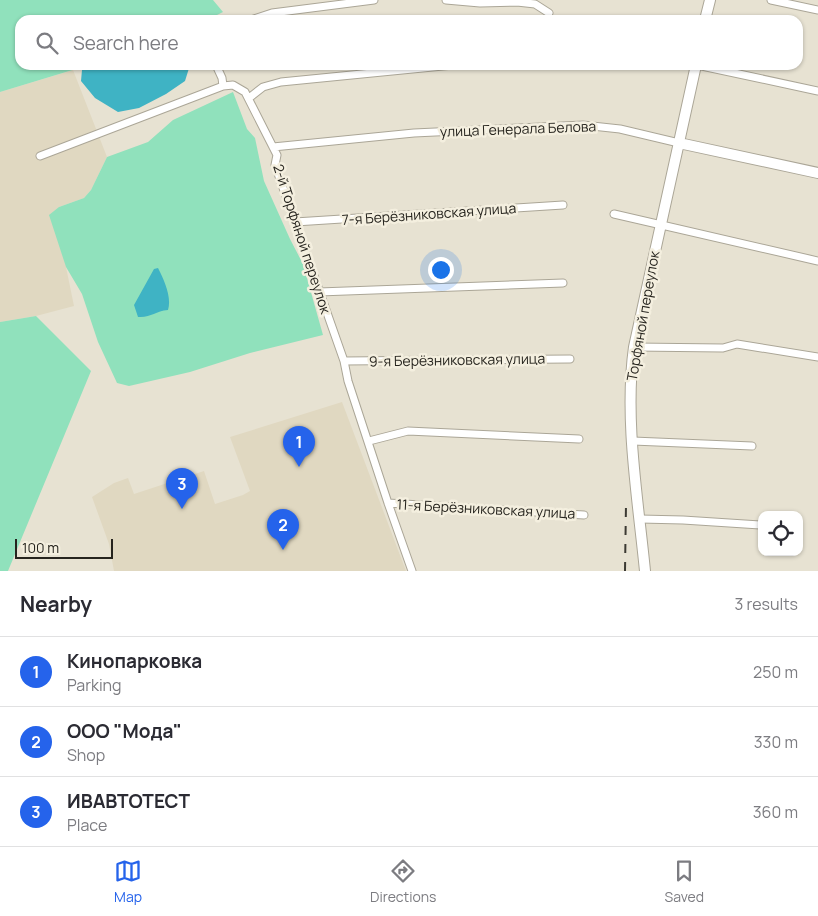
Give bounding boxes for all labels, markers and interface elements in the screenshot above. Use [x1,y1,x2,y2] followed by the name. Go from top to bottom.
[15,15,803,70] search box
[33,29,61,57] icon: search
[73,30,179,56] text: Search here
[440,116,596,141] street label: улица Генерала Белова
[269,162,336,317] street label: 2-й Торфяной переулок
[341,198,517,229] street label: 7-я Берёзниковская улица
[622,248,663,382] street label: Торфяной переулок
[428,257,454,283] your location
[369,348,545,371] street label: 9-я Берёзниковская улица
[283,426,315,467] pin: 1
[166,468,198,509] pin: 3
[396,494,576,523] street label: 11-я Берёзниковская улица
[267,509,299,550] pin: 2
[758,511,803,556] map controls
[758,511,803,556] button: locate
[15,536,112,559] scale bar
[22,538,59,557] text: 100 m
[20,590,92,618] text: Nearby
[735,593,798,615] text: 3 results
[67,648,202,674] text: Кинопарковка
[32,661,40,683] text: 1
[753,661,798,683] text: 250 m
[67,674,122,696] text: Parking
[67,718,182,744] text: ООО "Мода"
[31,731,41,753] text: 2
[754,731,798,753] text: 330 m
[67,744,105,766] text: Shop
[67,788,190,814] text: ИВАВТОТЕСТ
[31,801,41,823] text: 3
[753,801,798,823] text: 360 m
[67,814,107,836] text: Place
[114,857,142,906] tab: Map
[370,857,436,906] tab: Directions
[665,857,704,906] tab: Saved

